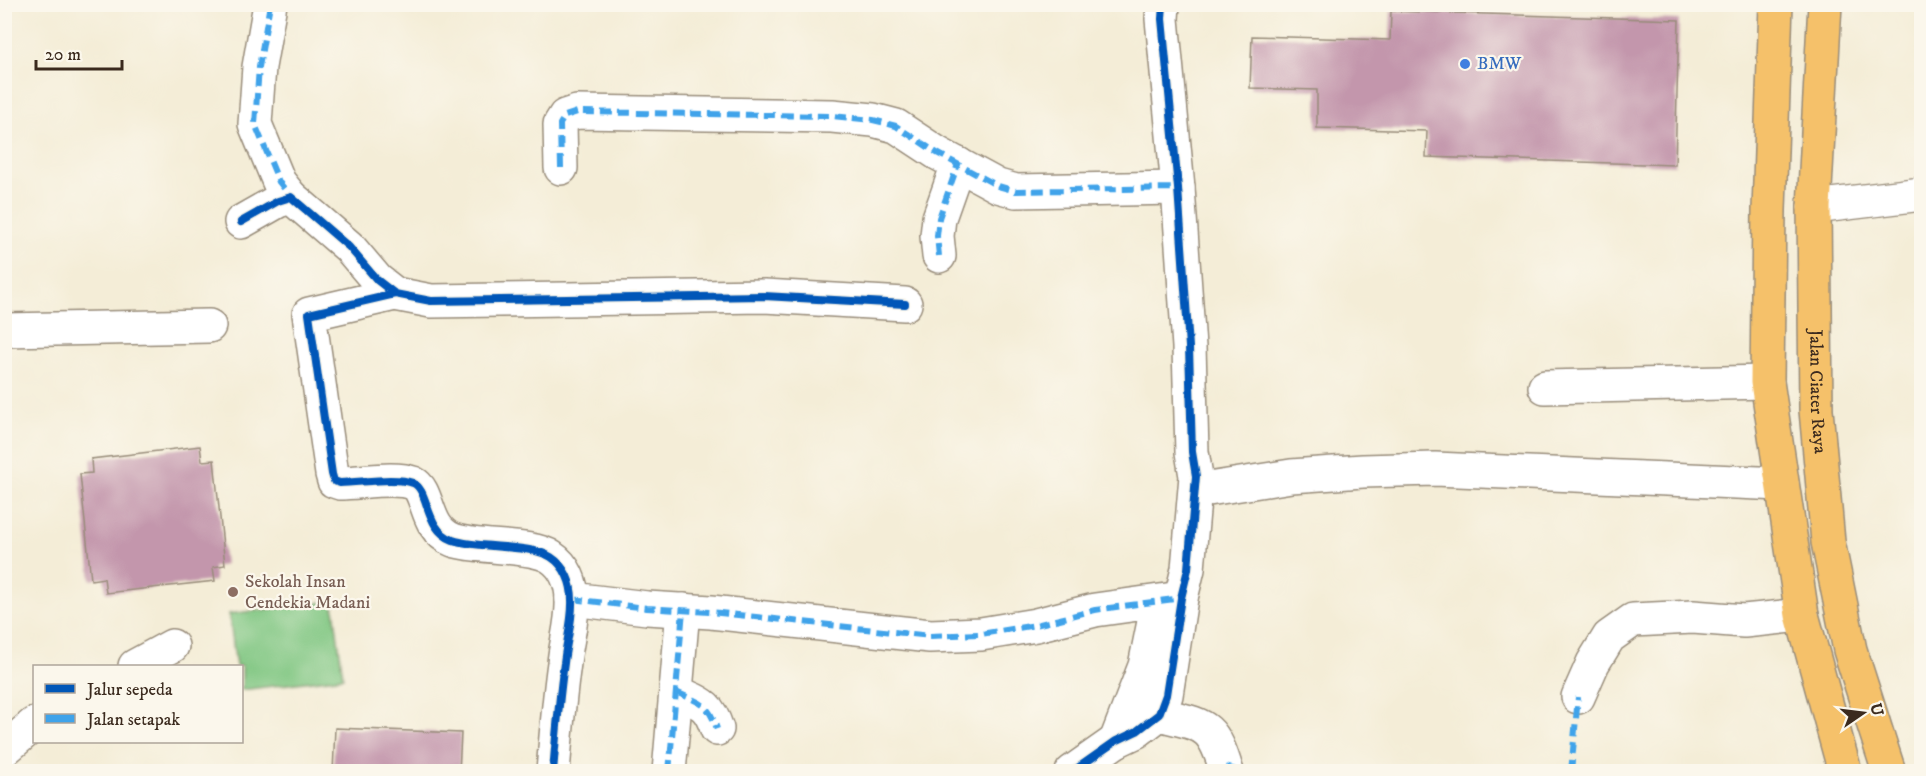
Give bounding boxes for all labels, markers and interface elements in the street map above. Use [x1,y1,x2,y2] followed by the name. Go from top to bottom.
[36,33,122,71] scale bar
[45,44,81,66] text: 20 m
[1477,53,1522,75] place label: BMW
[1458,57,1472,71] marker: BMW
[1804,327,1831,455] street label: Jalan Ciater Raya
[245,571,370,614] place label: Sekolah Insan Cendekia Madani
[226,585,240,599] marker: Sekolah Insan Cendekia Madani
[33,665,243,743] legend
[85,679,173,701] text: Jalur sepeda
[1833,683,1893,743] north arrow
[1865,701,1888,719] text: U
[85,709,180,731] text: Jalan setapak

